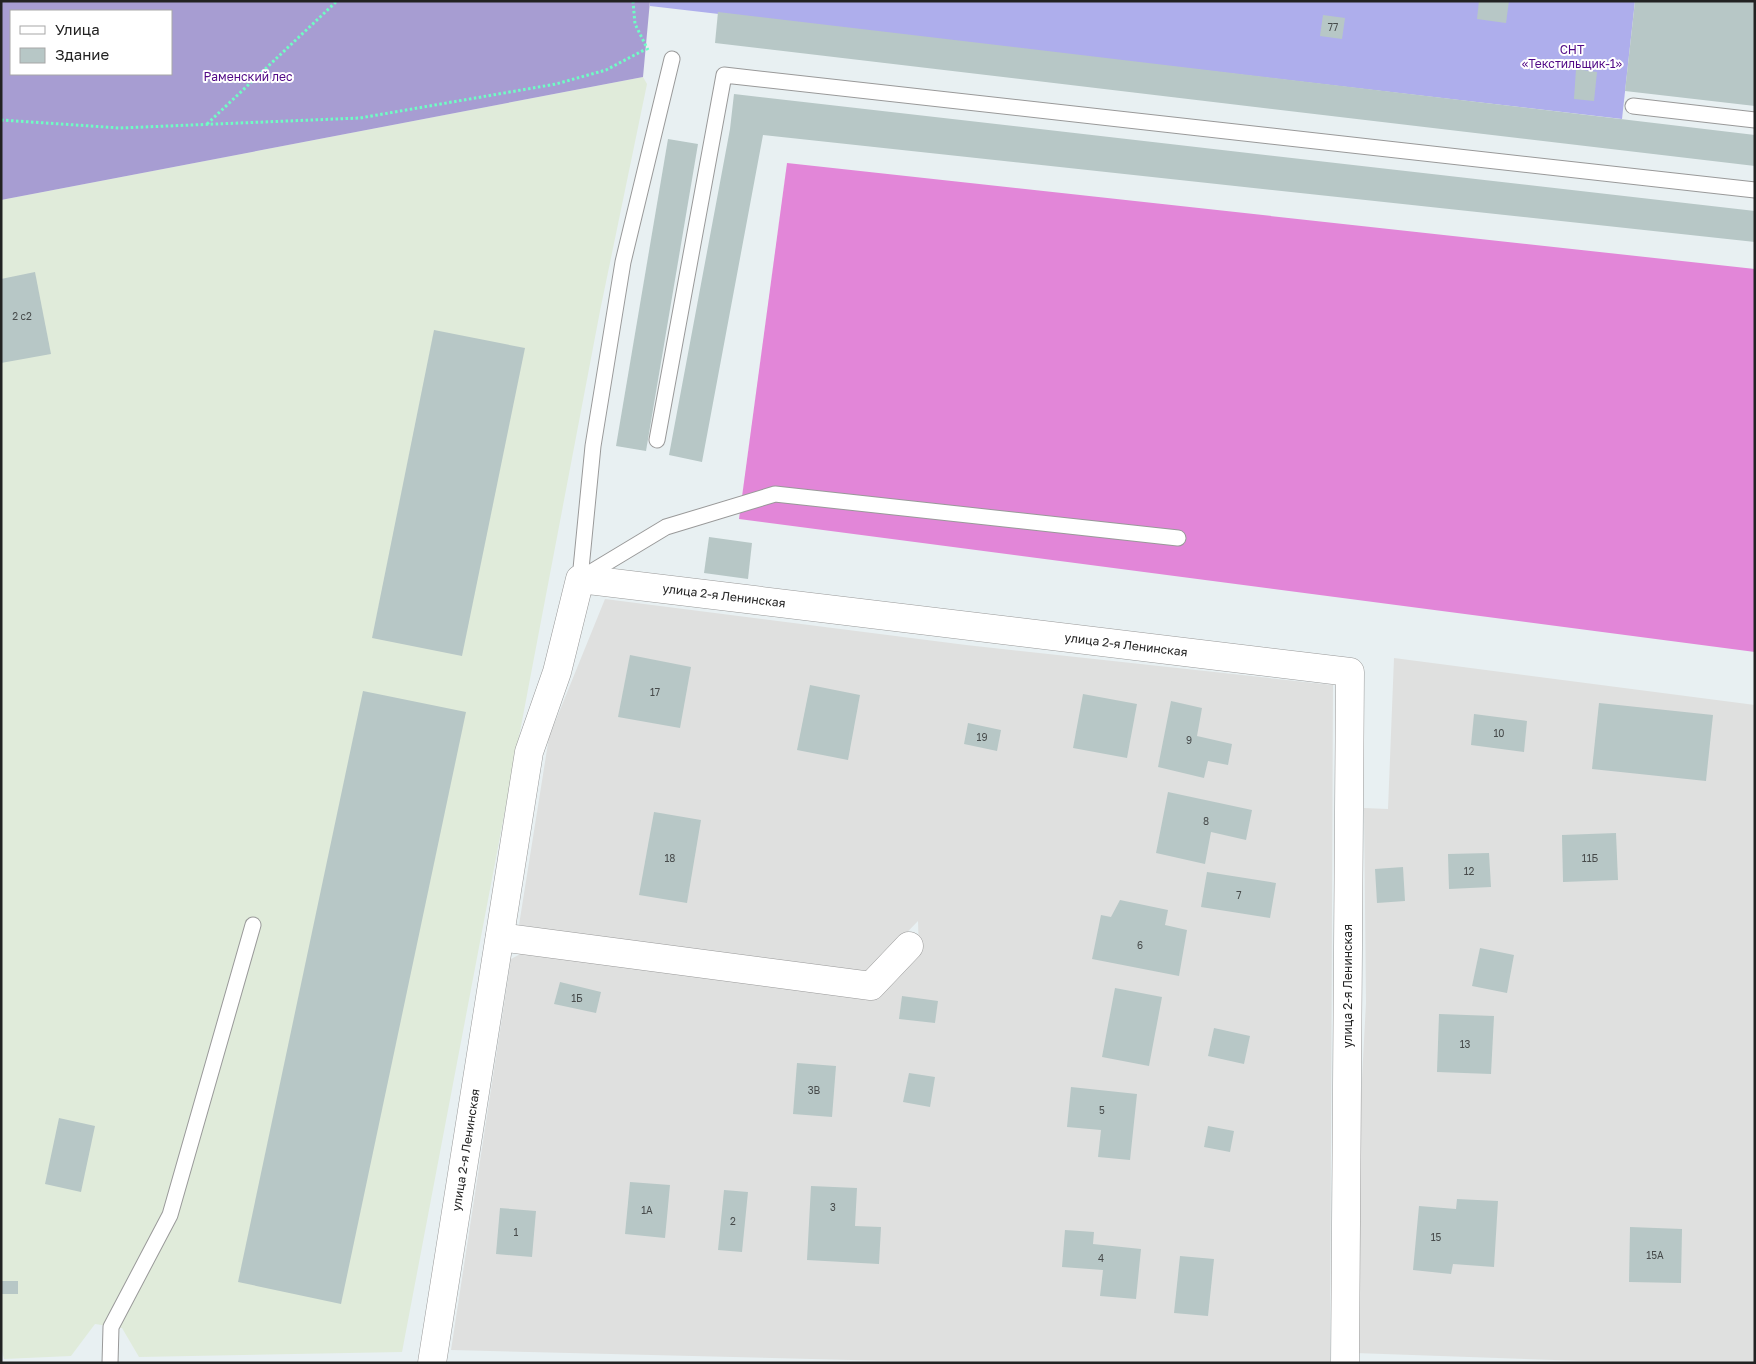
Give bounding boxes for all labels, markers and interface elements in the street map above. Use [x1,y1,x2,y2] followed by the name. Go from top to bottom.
[10,10,172,75] legend
[55,20,100,38] text: Улица
[1328,21,1338,33] house number: 77
[1522,42,1623,71] park label: СНТ «Текстильщик-1»
[55,45,109,63] text: Здание
[203,69,293,84] park label: Раменский лес
[12,310,32,322] house number: 2 с2
[662,581,786,611] street label: улица 2-я Ленинская
[1064,630,1188,660] street label: улица 2-я Ленинская
[650,686,660,698] house number: 17
[1493,727,1505,739] house number: 10
[977,731,987,743] house number: 19
[1186,734,1192,746] house number: 9
[1203,815,1209,827] house number: 8
[665,852,675,864] house number: 18
[1582,852,1599,864] house number: 11Б
[1464,865,1475,877] house number: 12
[1236,889,1242,901] house number: 7
[1340,924,1355,1048] street label: улица 2-я Ленинская
[1137,939,1143,951] house number: 6
[571,992,583,1004] house number: 1Б
[1460,1038,1470,1050] house number: 13
[808,1084,821,1096] house number: 3В
[448,1088,483,1212] street label: улица 2-я Ленинская
[1099,1104,1105,1116] house number: 5
[830,1201,836,1213] house number: 3
[641,1204,653,1216] house number: 1А
[730,1215,736,1227] house number: 2
[514,1226,519,1238] house number: 1
[1431,1231,1442,1243] house number: 15
[1646,1249,1664,1261] house number: 15А
[1098,1252,1104,1264] house number: 4

